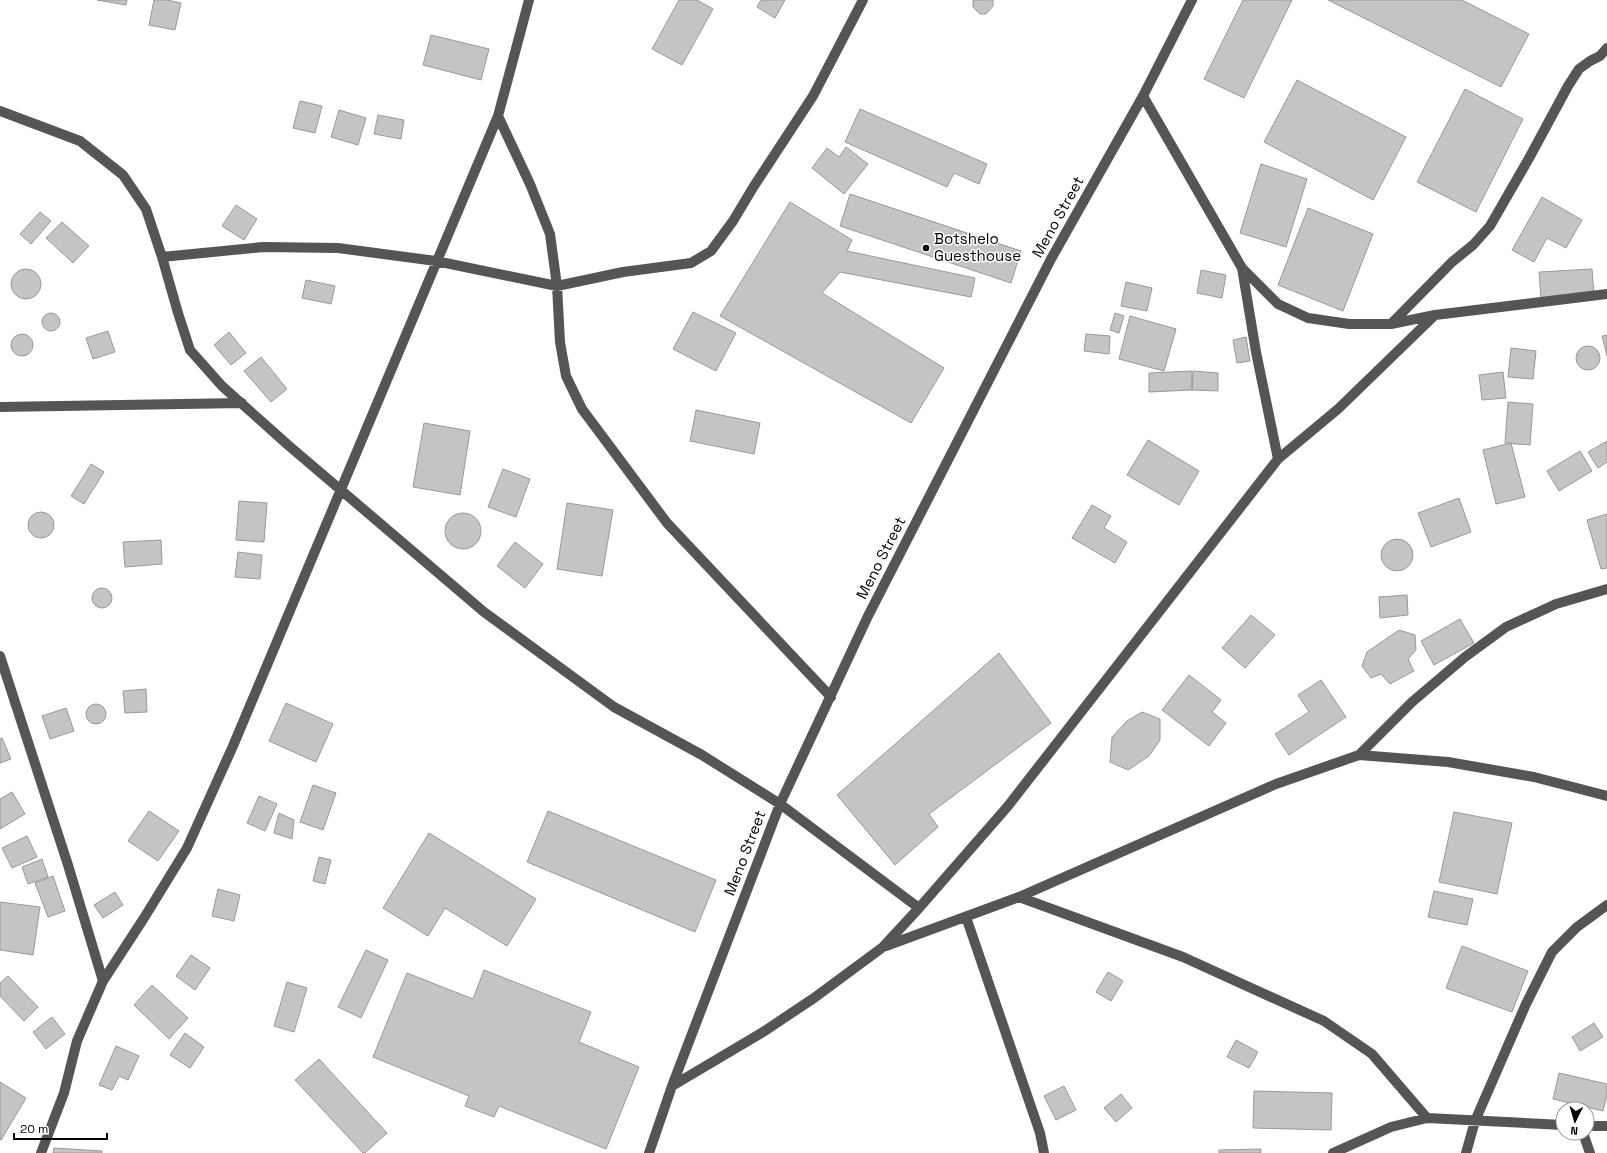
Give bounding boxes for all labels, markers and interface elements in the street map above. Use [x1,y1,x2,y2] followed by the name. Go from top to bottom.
[1027,173,1088,261] street label: Meno Street
[934,229,1021,265] place label: Botshelo Guesthouse
[921,243,931,253] marker: Botshelo Guesthouse
[852,513,909,602] street label: Meno Street
[720,807,770,898] street label: Meno Street
[1555,1101,1595,1141] north arrow
[14,1115,107,1141] scale bar
[20,1121,48,1137] text: 20 m
[1570,1124,1578,1138] text: N

